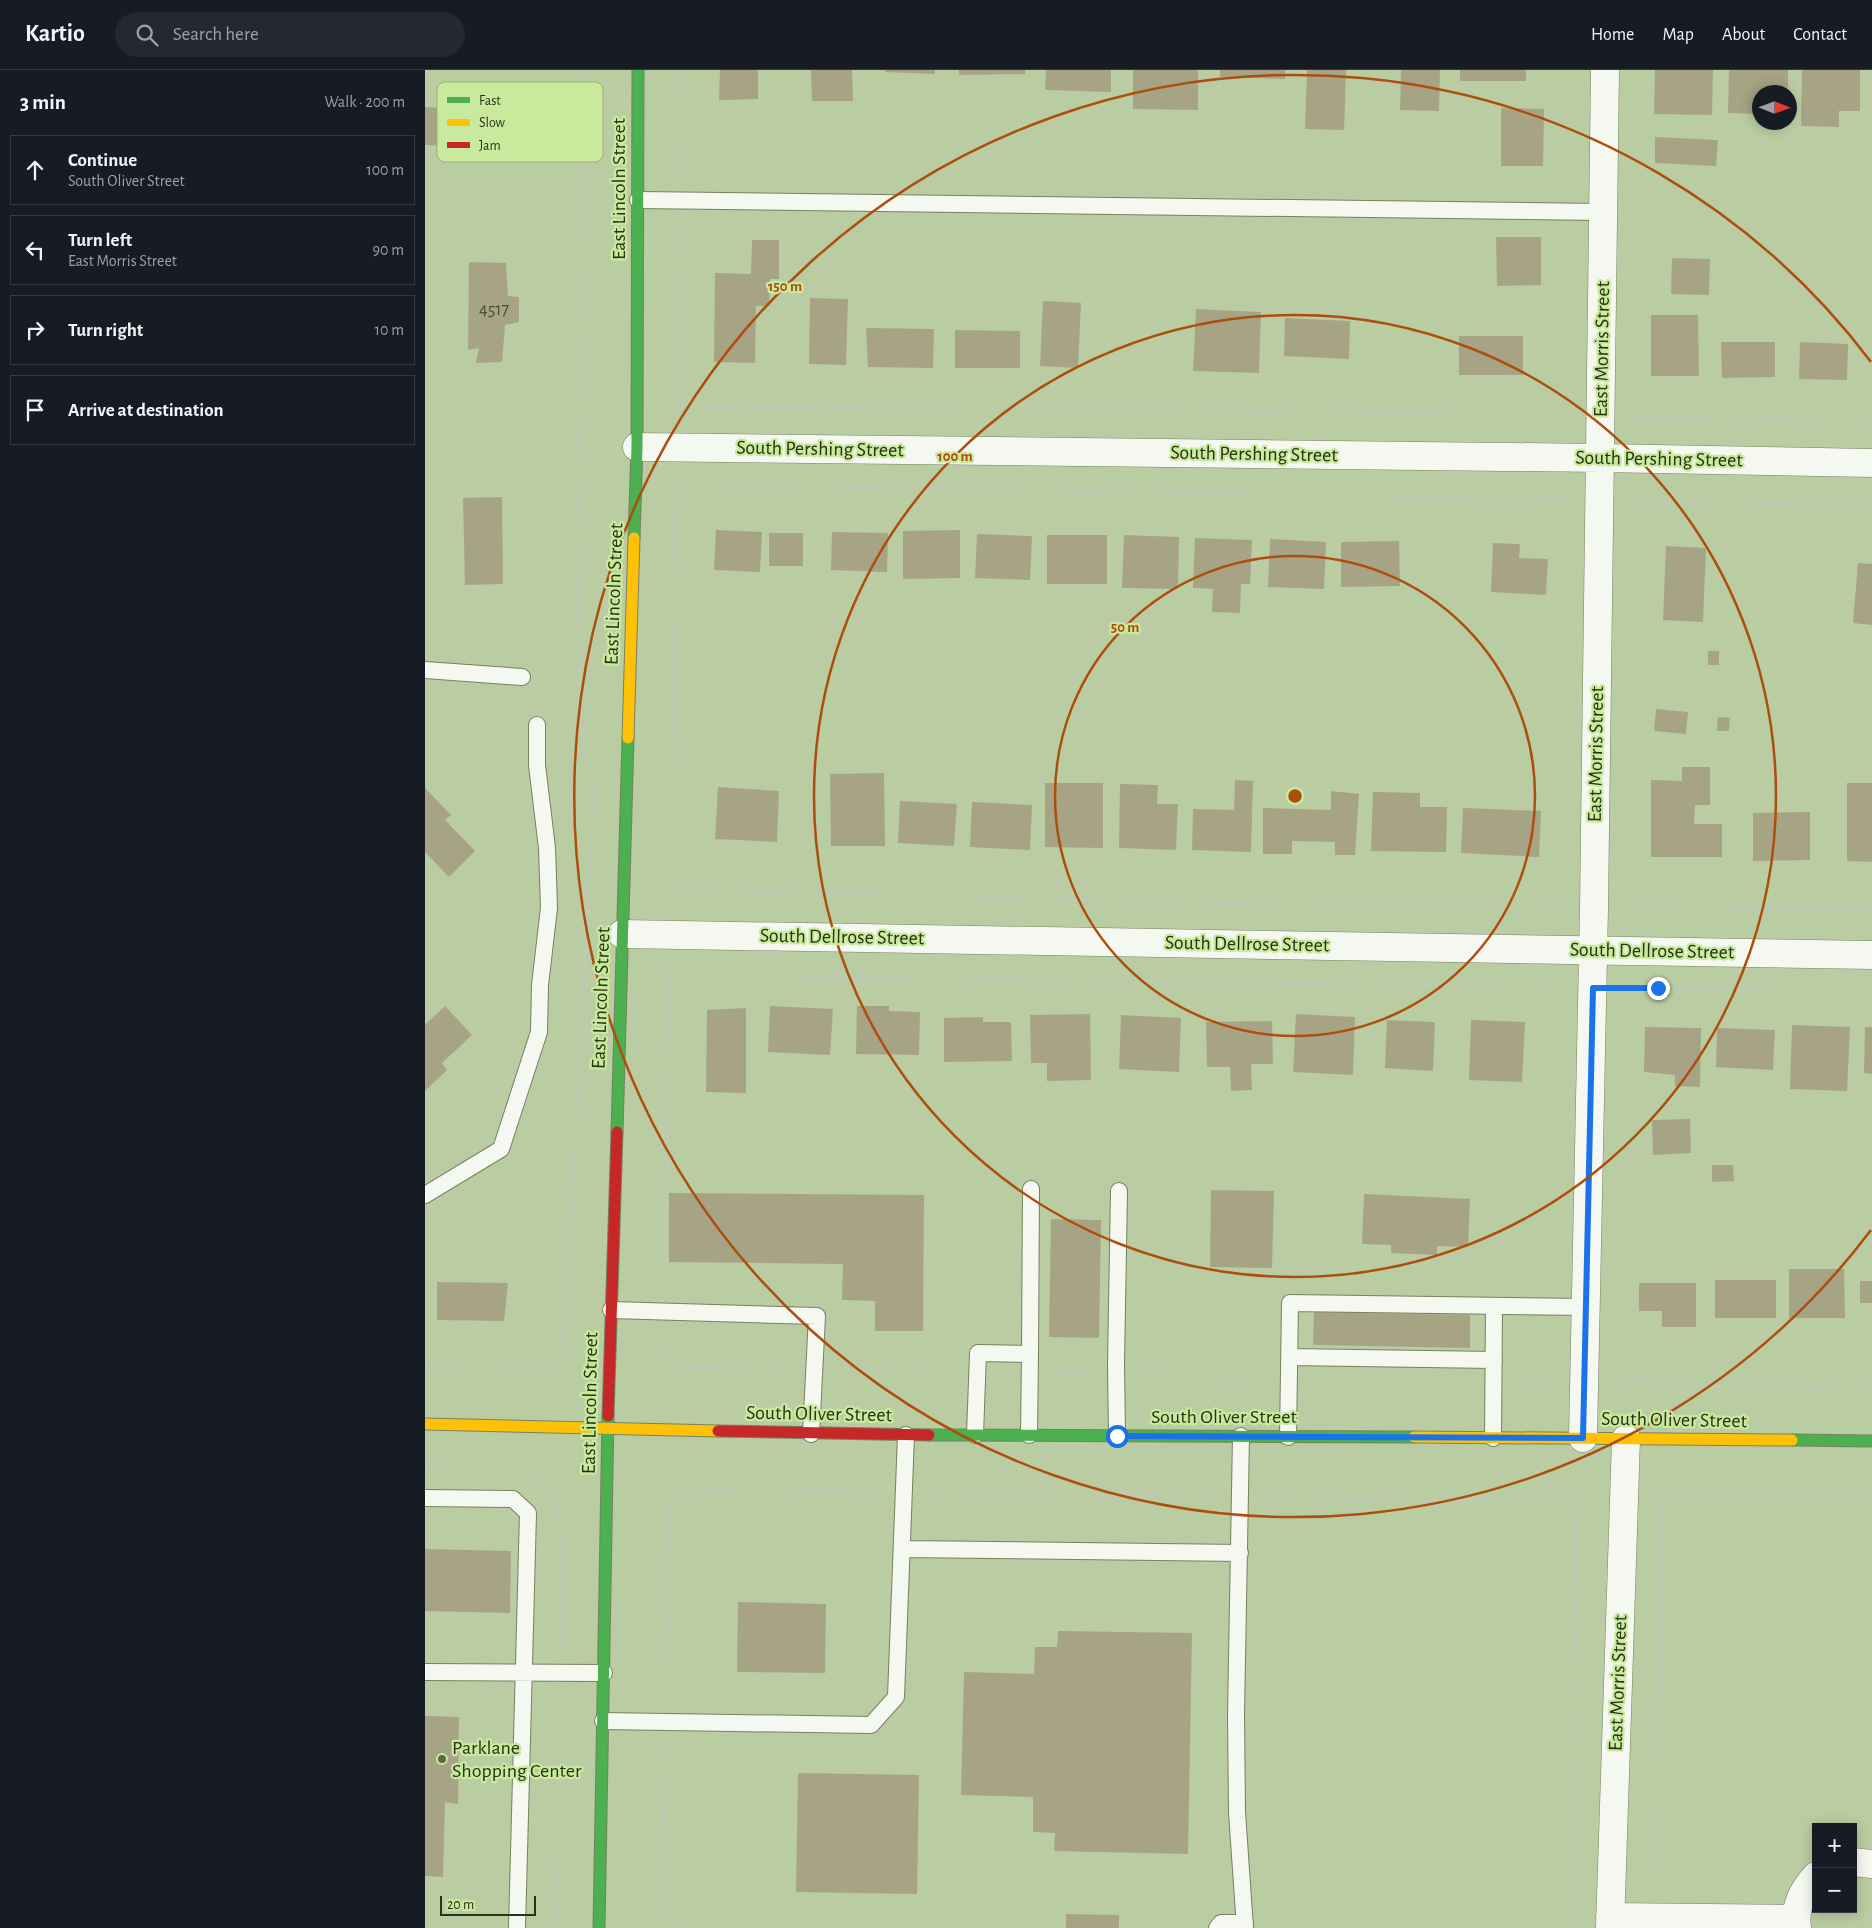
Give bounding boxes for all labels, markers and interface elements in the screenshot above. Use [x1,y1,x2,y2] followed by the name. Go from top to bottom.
[115,12,465,57] search box
[133,21,161,49] icon: search
[25,22,85,46] text: Kartio
[173,25,259,44] text: Search here
[1591,26,1634,44] text: Home
[1662,26,1694,44] text: Map
[1722,26,1765,44] text: About
[1793,26,1847,44] text: Contact
[437,82,603,162] legend
[1752,85,1797,130] north arrow
[20,92,66,113] text: 3 min
[324,94,405,110] text: Walk · 200 m
[479,94,501,108] text: Fast
[479,116,506,130] text: Slow
[609,117,629,260] street label: East Lincoln Street
[479,139,501,153] text: Jam
[68,151,137,170] text: Continue
[21,156,49,184] icon: ahead
[366,162,404,178] text: 100 m
[68,173,185,189] text: South Oliver Street
[68,231,132,250] text: Turn left
[21,236,49,264] icon: left
[373,242,404,258] text: 90 m
[68,253,177,269] text: East Morris Street
[768,279,802,294] text: 150 m
[1591,280,1613,417] street label: East Morris Street
[479,301,509,319] house number: 4517
[21,316,49,344] icon: right
[68,321,143,340] text: Turn right
[375,322,404,338] text: 10 m
[21,396,49,424] icon: arrive
[68,401,224,420] text: Arrive at destination
[736,438,905,460] street label: South Pershing Street
[1170,443,1339,465] street label: South Pershing Street
[1575,448,1744,470] street label: South Pershing Street
[937,449,973,464] text: 100 m
[602,522,626,665] street label: East Lincoln Street
[1111,620,1139,635] text: 50 m
[1585,685,1607,822] street label: East Morris Street
[1286,787,1304,805] centre of rings
[589,926,613,1069] street label: East Lincoln Street
[760,926,925,948] street label: South Dellrose Street
[1165,933,1330,955] street label: South Dellrose Street
[1570,940,1735,962] street label: South Dellrose Street
[1647,977,1670,1000] route end
[579,1331,601,1474] street label: East Lincoln Street
[746,1403,893,1425] street label: South Oliver Street
[1151,1407,1298,1427] street label: South Oliver Street
[1601,1409,1748,1431] street label: South Oliver Street
[1106,1425,1129,1448] route start
[1606,1614,1630,1751] street label: East Morris Street
[452,1738,582,1781] place label: Parklane Shopping Center
[436,1753,448,1765] marker: Parklane Shopping Center
[1812,1823,1857,1913] map controls
[1812,1823,1857,1868] button: +
[1812,1868,1857,1913] button: −
[440,1893,536,1916] scale bar
[447,1898,474,1912] text: 20 m

